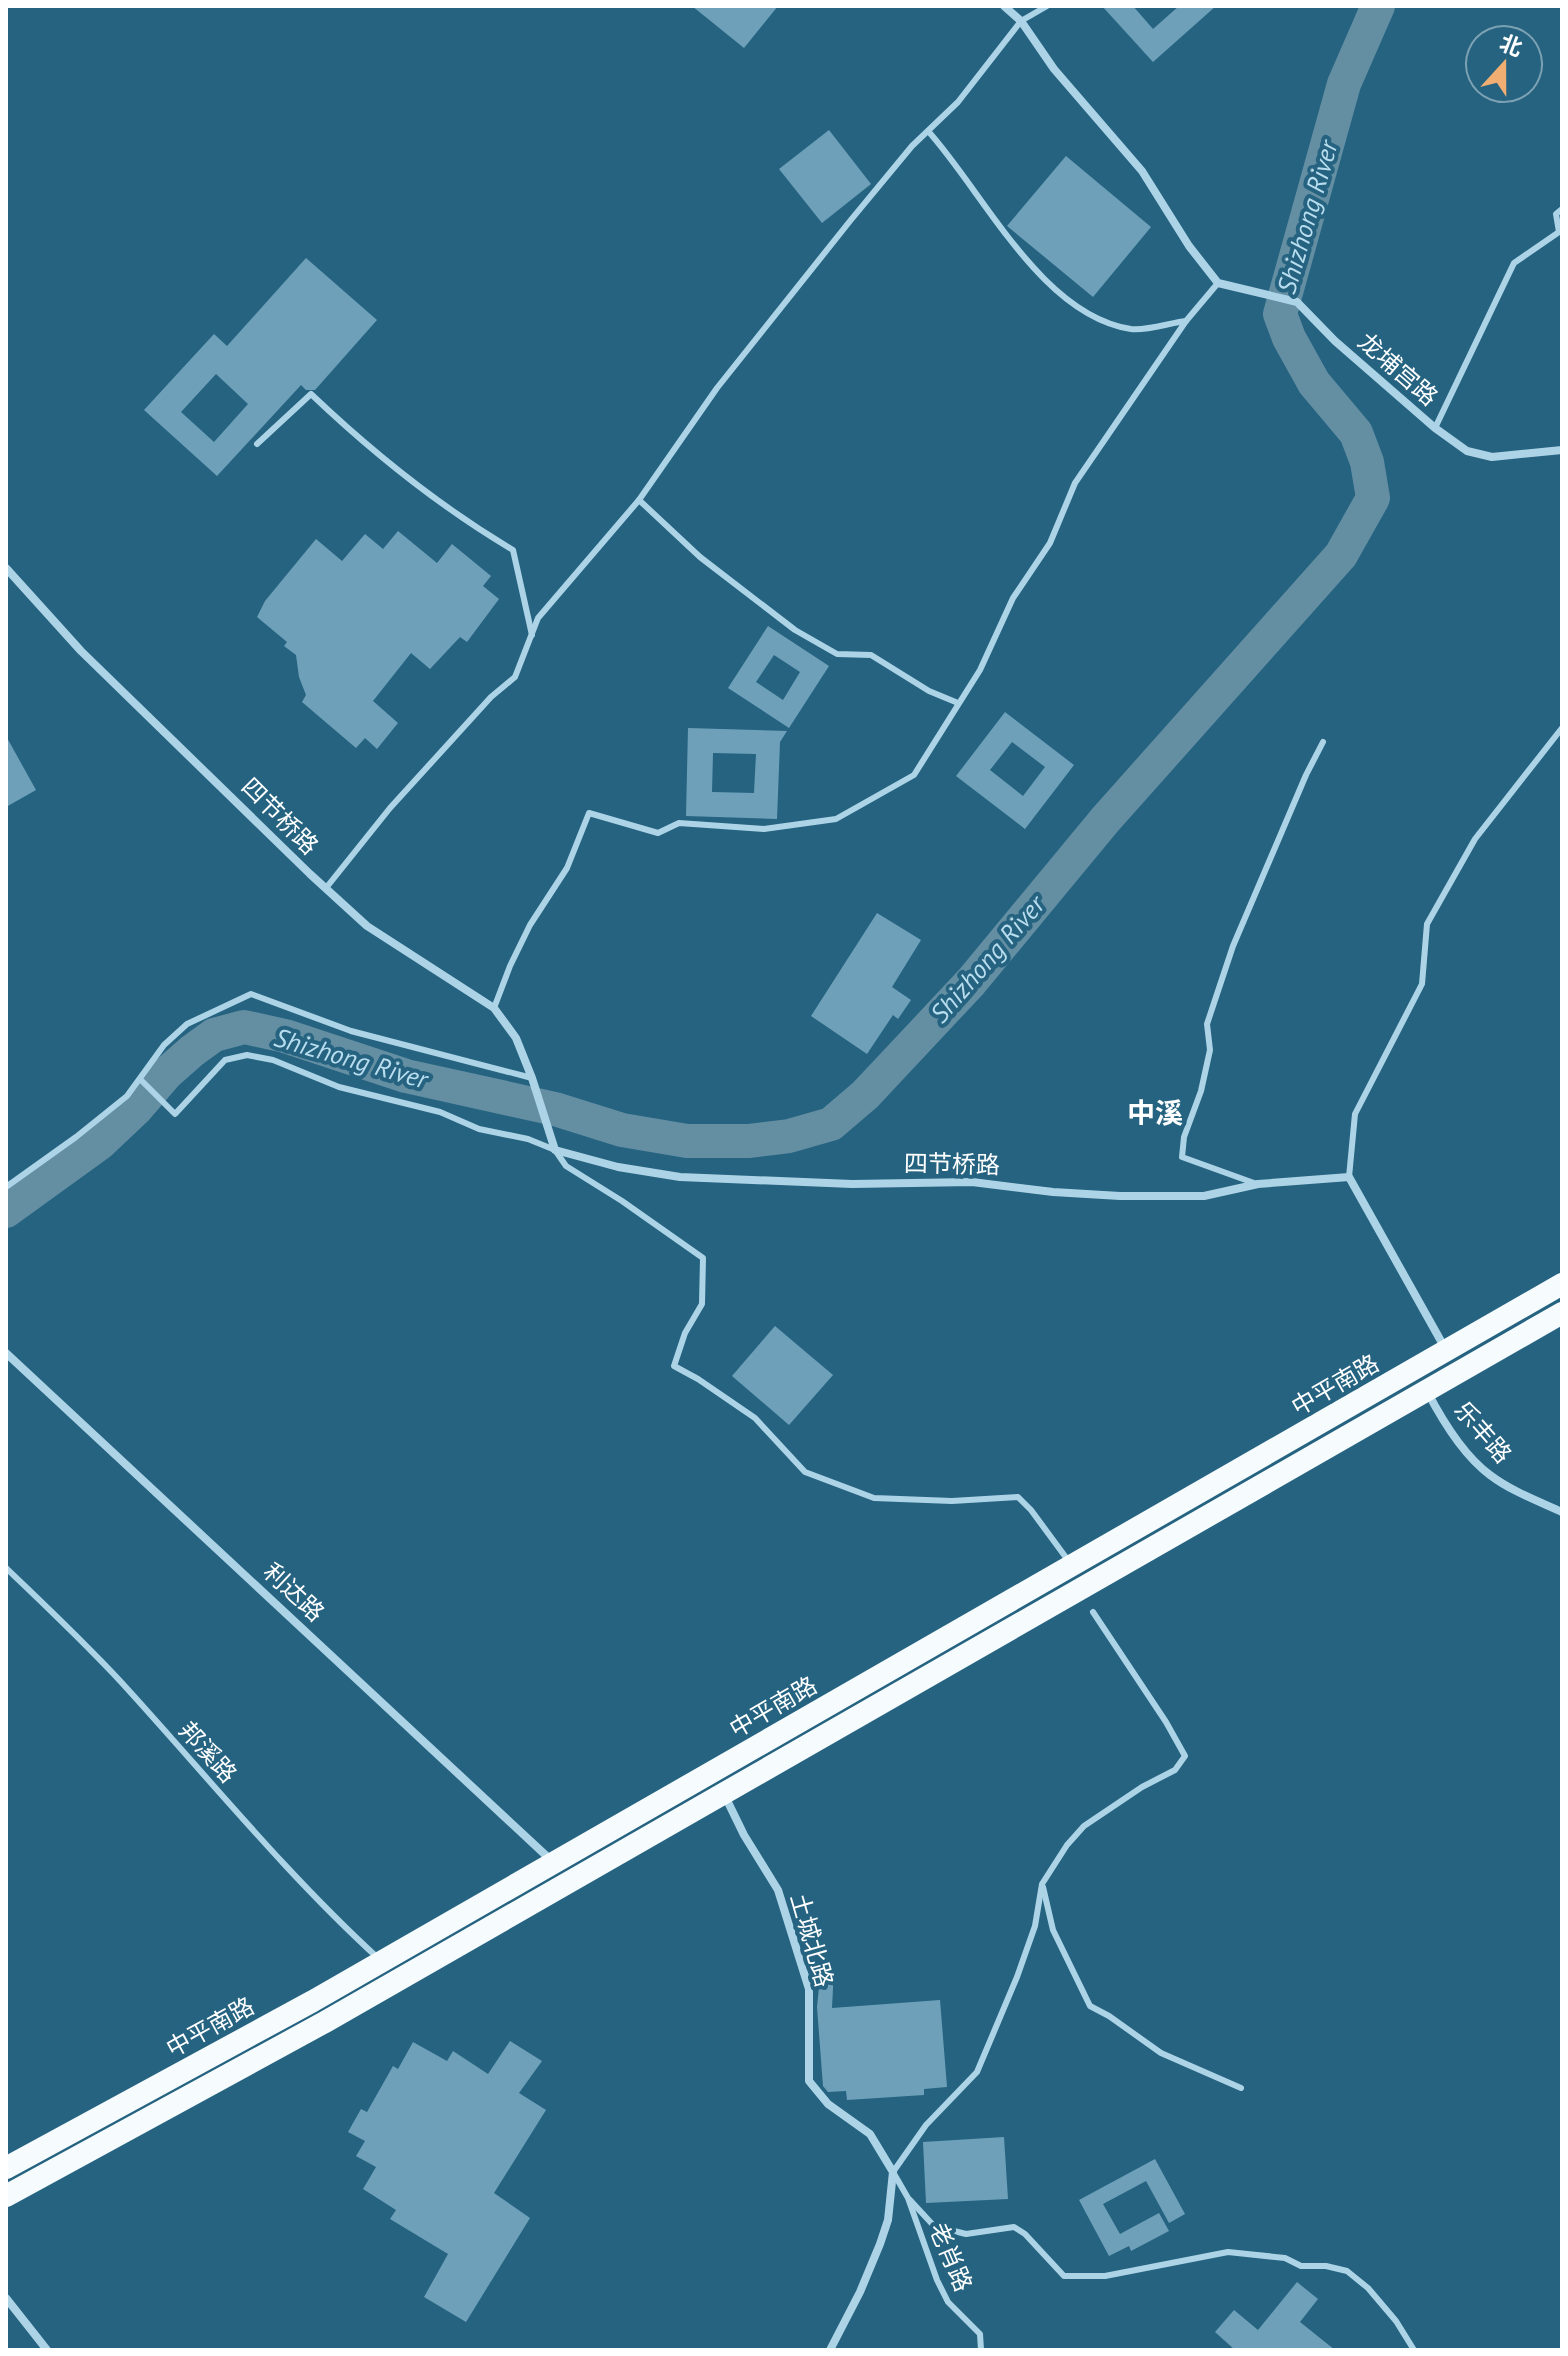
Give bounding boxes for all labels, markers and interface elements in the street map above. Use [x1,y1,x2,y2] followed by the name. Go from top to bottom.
[1464,24,1544,104] north arrow
[1496,28,1526,62] text: 北
[1269,135,1345,297] water label: Shizhong River
[1352,326,1444,412] street label: 龙埔宫路
[235,771,325,861] street label: 四节桥路
[923,887,1052,1029] water label: Shizhong River
[271,1020,433,1096] water label: Shizhong River
[1127,1094,1183,1131] district label: 中溪
[904,1148,1000,1180] street label: 四节桥路
[1286,1348,1384,1422] street label: 中平南路
[1448,1395,1518,1469] street label: 乐丰路
[257,1556,331,1628] street label: 利达路
[724,1670,822,1744] street label: 中平南路
[172,1715,244,1789] street label: 邦溪路
[784,1890,840,1990] street label: 土城北路
[161,1990,259,2064] street label: 中平南路
[923,2218,979,2296] street label: 老肖路

